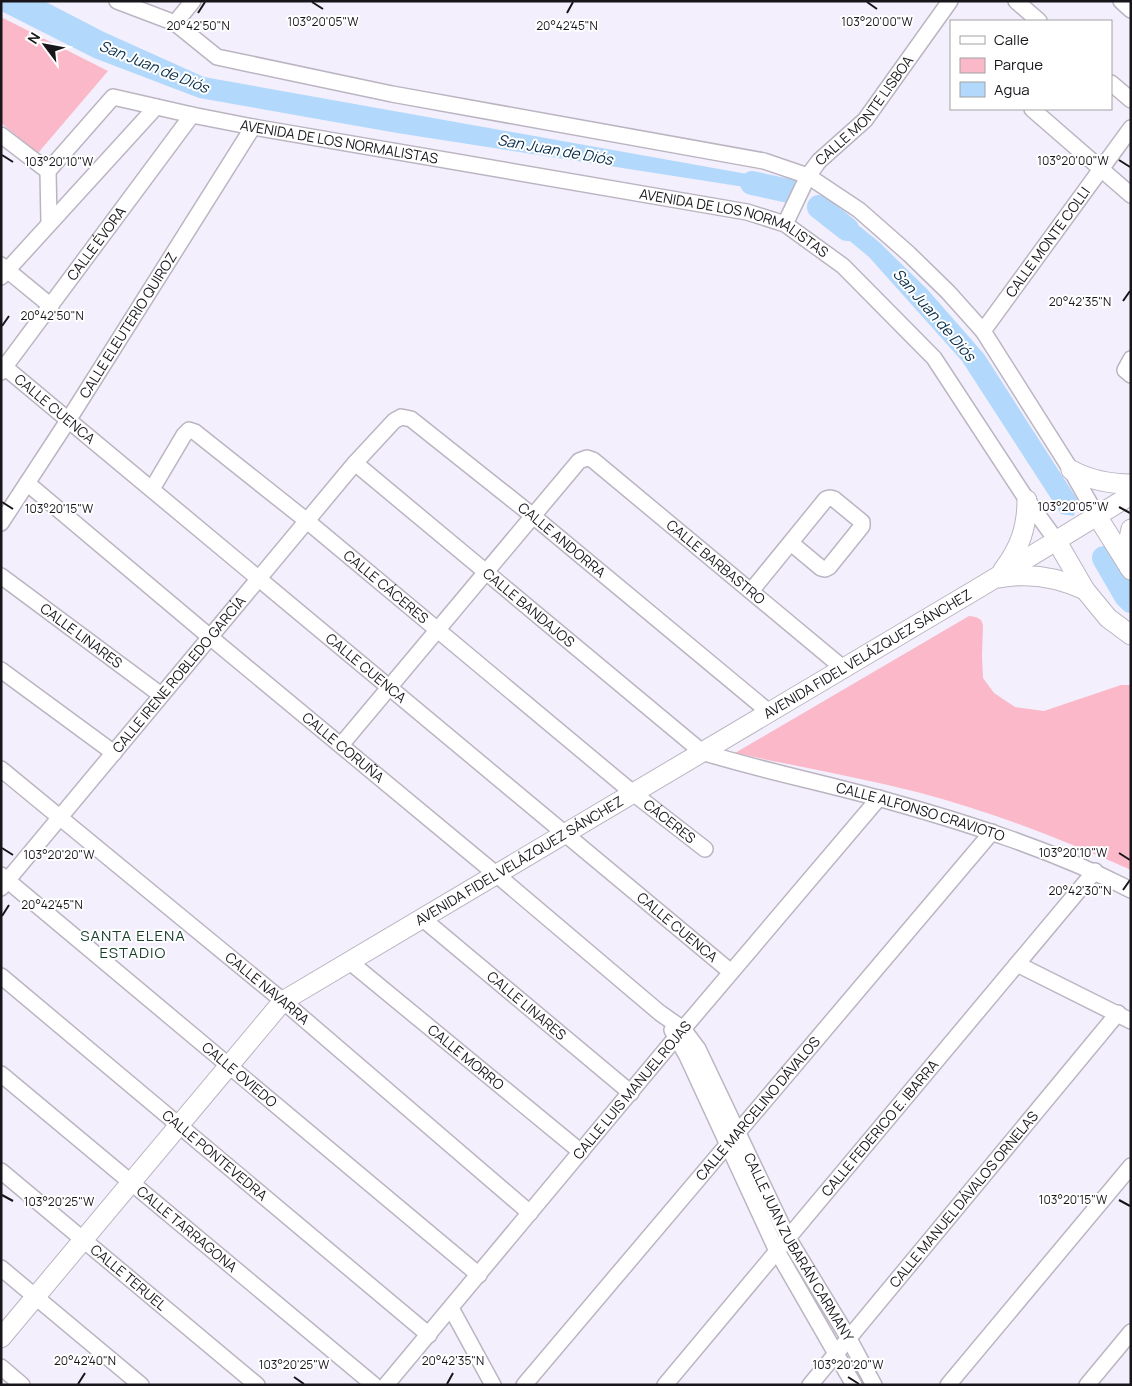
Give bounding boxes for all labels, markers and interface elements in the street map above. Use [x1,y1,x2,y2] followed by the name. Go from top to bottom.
[288,13,359,30] text: 103°20'05"W
[841,13,913,30] text: 103°20'00"W
[166,17,230,34] text: 20°42'50"N
[536,17,598,34] text: 20°42'45"N
[20,20,70,70] north arrow
[950,20,1112,110] legend
[23,29,44,47] text: N
[994,29,1029,50] text: Calle
[96,35,213,99] water label: San Juan de Diós
[811,51,917,169] street label: CALLE MONTE LISBOA
[994,54,1043,75] text: Parque
[994,79,1030,100] text: Agua
[239,115,440,168] street label: AVENIDA DE LOS NORMALISTAS
[496,129,615,170] water label: San Juan de Diós
[1037,152,1109,169] text: 103°20'00"W
[25,153,94,170] text: 103°20'10"W
[1001,183,1094,301] street label: CALLE MONTE COLLI
[638,184,833,262] street label: AVENIDA DE LOS NORMALISTAS
[62,202,130,284] street label: CALLE ÉVORA
[75,249,181,402] street label: CALLE ELEUTERIO QUIROZ
[888,264,981,366] water label: San Juan de Diós
[1049,293,1111,310] text: 20°42'35"N
[20,307,84,324] text: 20°42'50"N
[11,369,100,448] street label: CALLE CUENCA
[514,498,610,582] street label: CALLE ANDORRA
[1038,498,1109,515] text: 103°20'05"W
[25,500,94,517] text: 103°20'15"W
[663,515,769,608] street label: CALLE BARBASTRO
[340,545,433,628] street label: CALLE CÁCERES
[479,563,579,651] street label: CALLE BANDAJOS
[760,585,975,723] street label: AVENIDA FIDEL VELÁZQUEZ SÁNCHEZ
[108,592,249,756] street label: CALLE IRENE ROBLEDO GARCÍA
[37,598,127,672] street label: CALLE LINARES
[322,628,411,707] street label: CALLE CUENCA
[298,707,388,787] street label: CALLE CORUÑA
[834,777,1007,845] street label: CALLE ALFONSO CRAVIOTO
[411,791,626,930] street label: AVENIDA FIDEL VELÁZQUEZ SÁNCHEZ
[640,795,700,848] street label: CÁCERES
[1039,844,1108,861] text: 103°20'10"W
[24,846,95,863] text: 103°20'20"W
[1049,882,1111,899] text: 20°42'30"N
[633,888,722,966] street label: CALLE CUENCA
[21,896,83,913] text: 20°42'45"N
[80,925,186,963] district label: SANTA ELENA ESTADIO
[222,947,314,1029] street label: CALLE NAVARRA
[483,967,571,1044] street label: CALLE LINARES
[568,1016,695,1163] street label: CALLE LUIS MANUEL ROJAS
[424,1020,508,1094] street label: CALLE MORRO
[691,1032,824,1184] street label: CALLE MARCELINO DÁVALOS
[198,1037,281,1111] street label: CALLE OVIEDO
[817,1055,942,1200] street label: CALLE FEDERICO E. IBARRA
[158,1105,272,1205] street label: CALLE PONTEVEDRA
[885,1107,1042,1291] street label: CALLE MANUEL DÁVALOS ORNELAS
[740,1150,858,1345] street label: CALLE JUAN ZUBARÁN CARMANY
[133,1181,242,1276] street label: CALLE TARRAGONA
[1039,1191,1108,1208] text: 103°20'15"W
[24,1193,95,1210] text: 103°20'25"W
[87,1240,171,1314] street label: CALLE TERUEL
[54,1352,116,1369] text: 20°42'40"N
[422,1352,484,1369] text: 20°42'35"N
[259,1356,330,1373] text: 103°20'25"W
[813,1356,884,1373] text: 103°20'20"W

